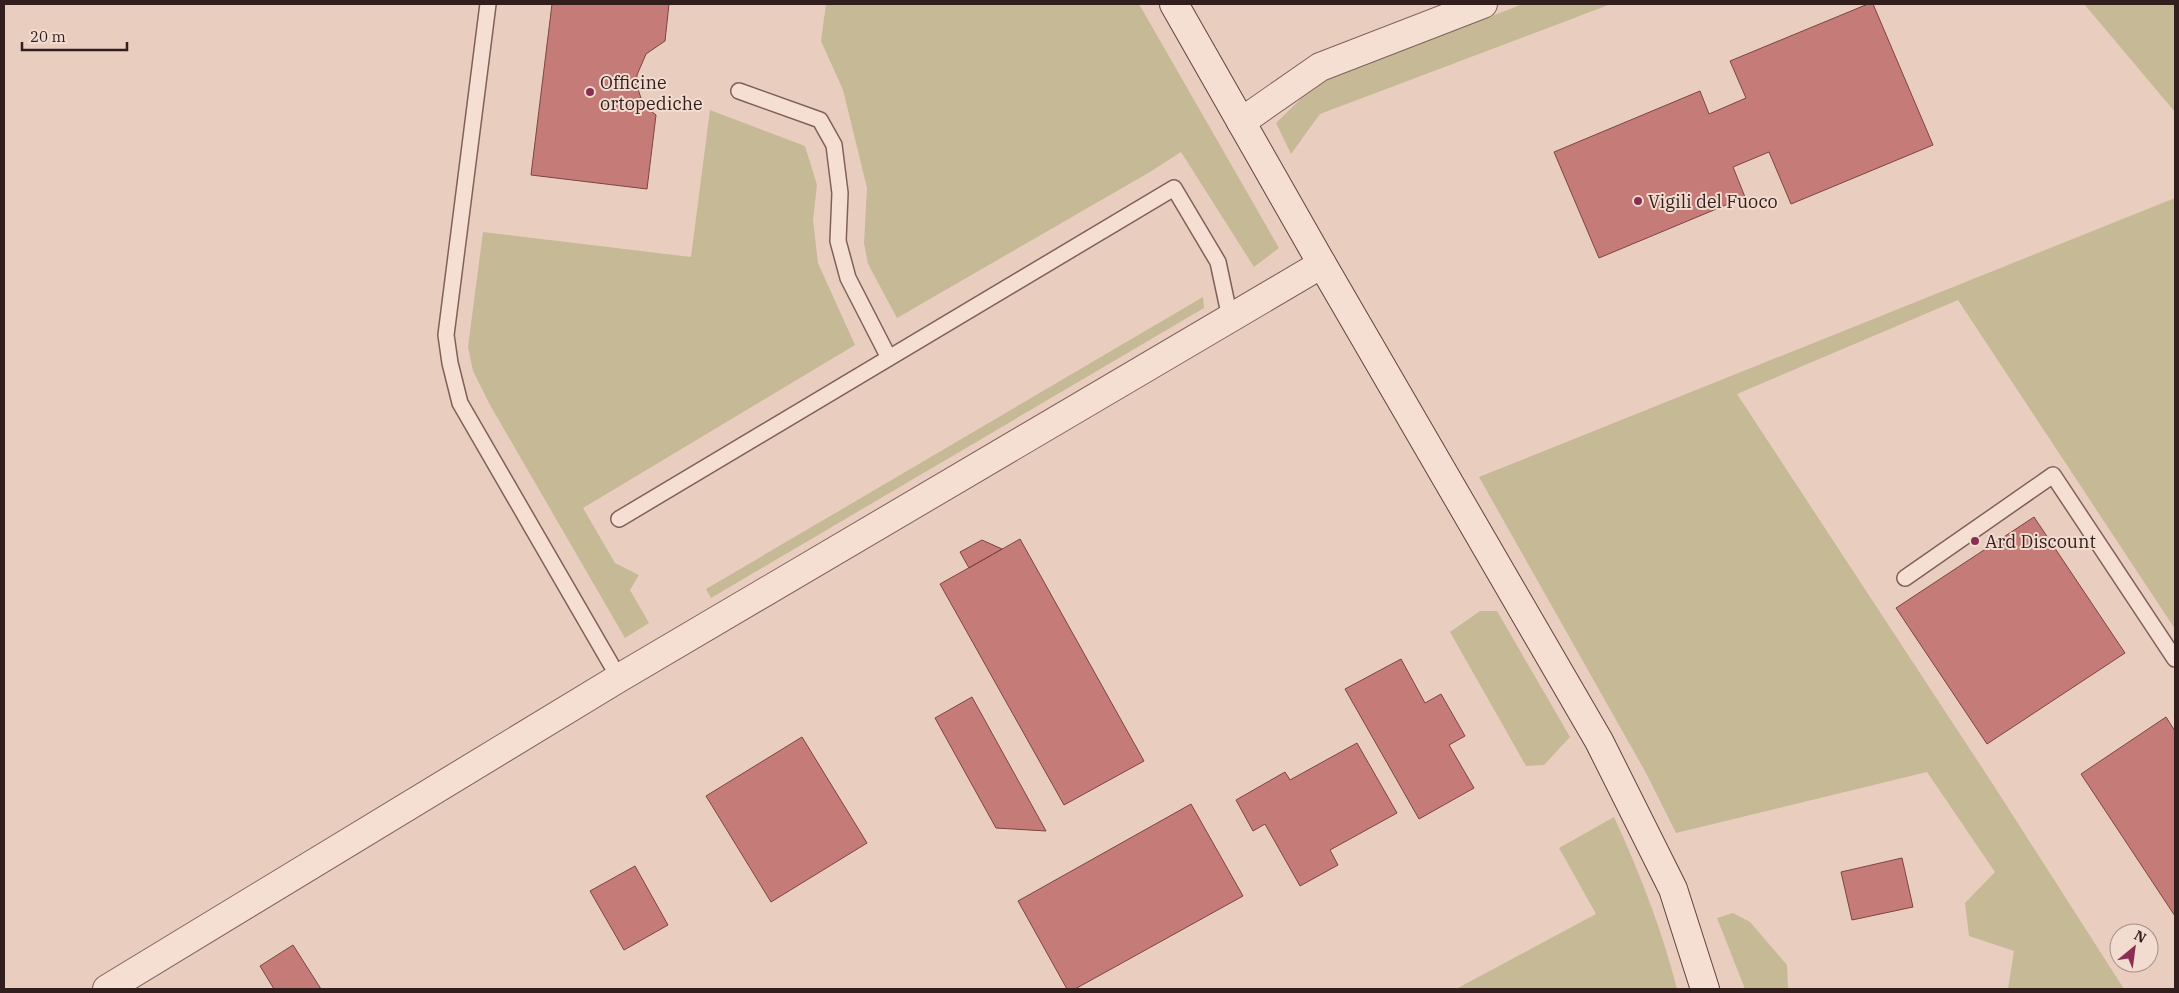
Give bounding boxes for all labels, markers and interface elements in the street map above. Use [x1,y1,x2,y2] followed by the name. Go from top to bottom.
[22,20,128,52] scale bar
[30,27,66,46] text: 20 m
[600,71,703,115] place label: Officine ortopediche
[584,86,596,98] marker: Officine ortopediche
[1648,190,1778,213] place label: Vigili del Fuoco
[1632,195,1644,207] marker: Vigili del Fuoco
[1985,530,2096,553] place label: Ard Discount
[1969,535,1981,547] marker: Ard Discount
[2109,923,2159,973] north arrow
[2131,926,2150,947] text: N

